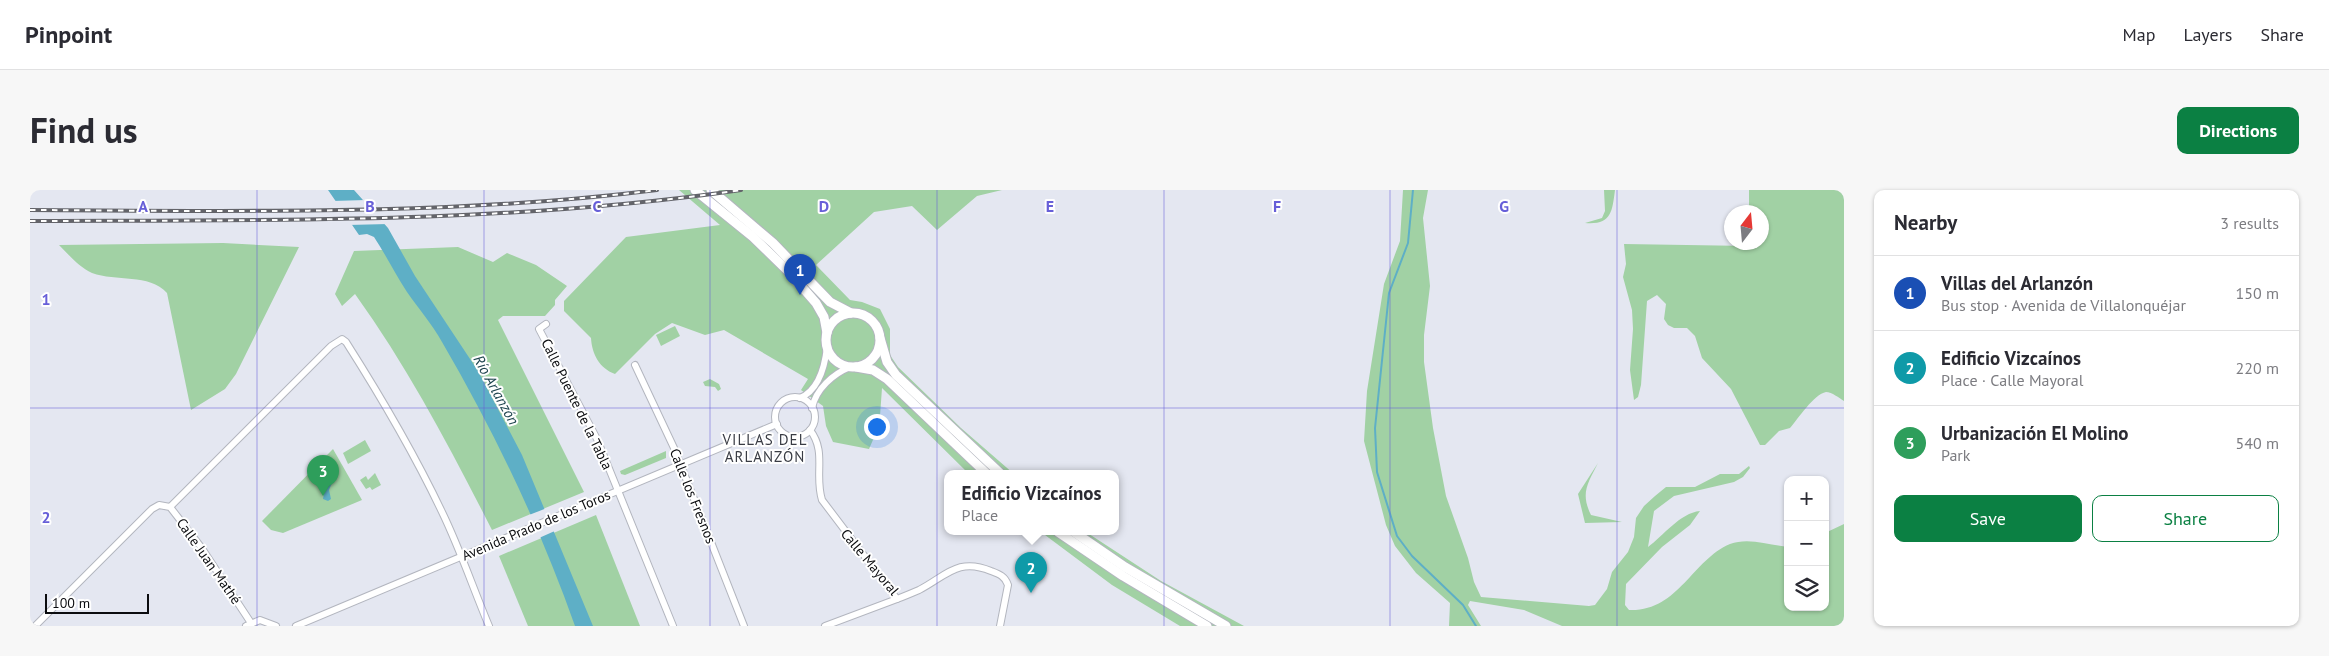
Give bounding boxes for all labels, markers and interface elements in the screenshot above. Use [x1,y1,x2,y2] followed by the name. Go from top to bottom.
[25,19,112,50] text: Pinpoint
[2123,23,2155,46] text: Map
[2183,23,2232,46] text: Layers
[2260,23,2304,46] text: Share
[30,107,138,153] text: Find us
[2177,107,2299,154] button: Directions
[138,196,148,216] text: A
[365,196,375,216] text: B
[593,196,602,216] text: C
[819,196,829,216] text: D
[1046,196,1054,216] text: E
[1273,196,1281,216] text: F
[1499,196,1509,216] text: G
[1724,205,1769,250] north arrow
[1894,209,1957,236] text: Nearby
[2220,213,2279,233] text: 3 results
[784,254,816,295] pin: 1
[1941,271,2093,295] text: Villas del Arlanzón
[1905,283,1915,303] text: 1
[2236,283,2279,303] text: 150 m
[41,289,51,309] text: 1
[1941,295,2186,315] text: Bus stop · Avenida de Villalonquéjar
[537,336,617,472] street label: Calle Puente de la Tabla
[1941,346,2081,370] text: Edificio Vizcaínos
[469,351,524,428] water label: Río Arlanzón
[1905,358,1915,378] text: 2
[2236,358,2279,378] text: 220 m
[1941,370,2083,390] text: Place · Calle Mayoral
[864,414,890,440] your location
[1941,421,2128,445] text: Urbanización El Molino
[722,430,807,466] district label: VILLAS DEL ARLANZÓN
[1905,433,1915,453] text: 3
[2236,433,2279,453] text: 540 m
[1941,445,1970,465] text: Park
[666,446,720,546] street label: Calle los Fresnos
[307,455,339,496] pin: 3
[944,470,1119,535] popup
[1784,476,1829,611] map controls
[1784,476,1829,521] button: +
[962,481,1102,505] text: Edificio Vizcaínos
[459,485,613,564] street label: Avenida Prado de los Toros
[1894,495,2082,542] button: Save
[2092,495,2279,542] button: Share
[962,505,998,525] text: Place
[41,507,51,527] text: 2
[173,514,245,608] street label: Calle Juan Mathé
[1784,521,1829,566] button: −
[837,525,903,599] street label: Calle Mayoral
[1015,552,1047,593] pin: 2
[1784,566,1829,611] button: layers
[45,591,149,614] scale bar
[52,594,90,612] text: 100 m

